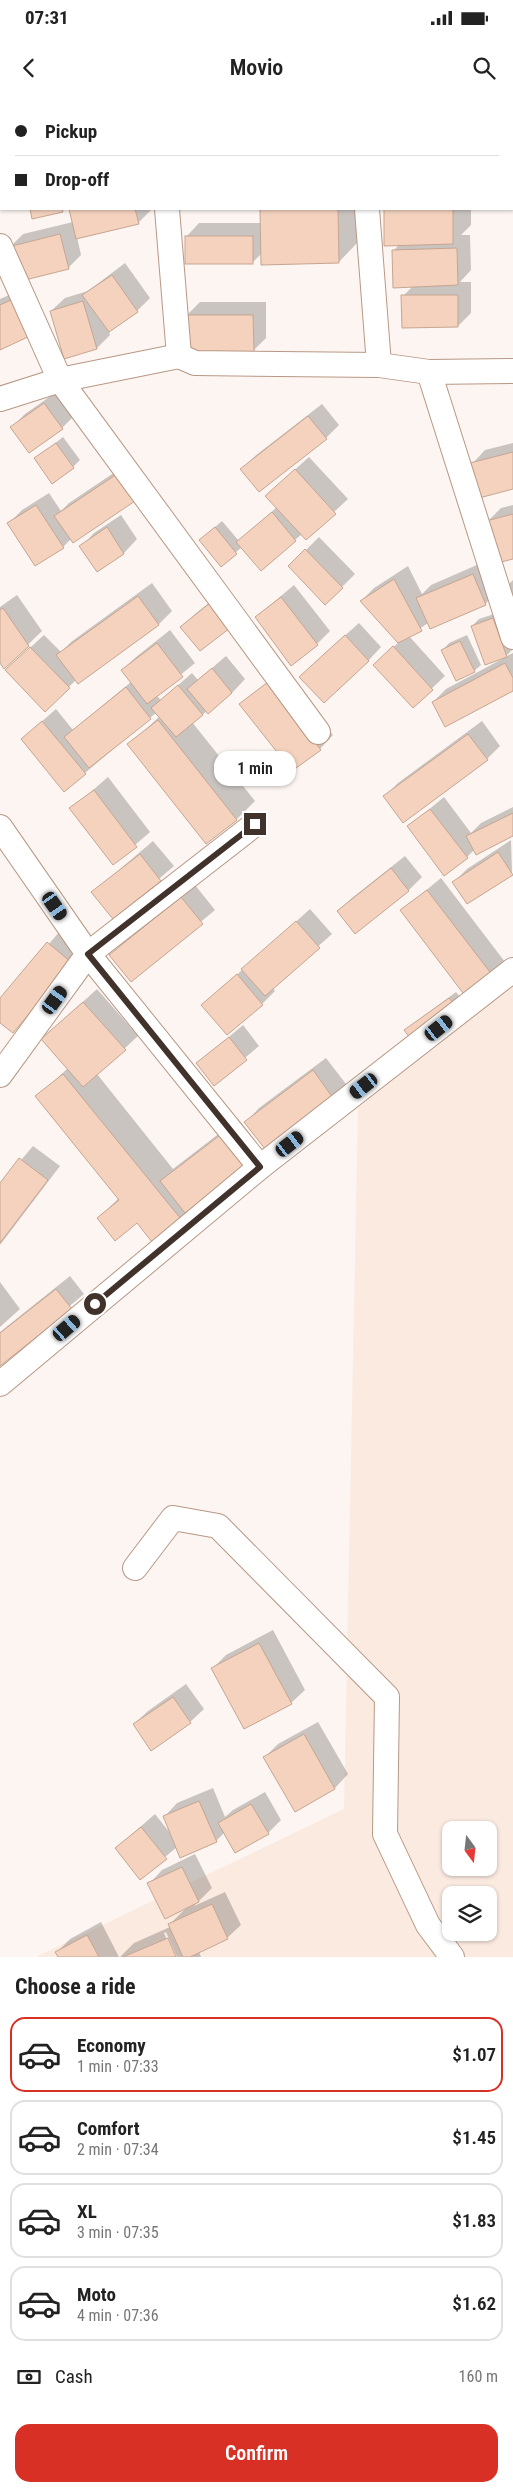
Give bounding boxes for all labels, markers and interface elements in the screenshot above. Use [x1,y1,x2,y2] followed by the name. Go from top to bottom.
[25,6,69,29] text: 07:31
[15,54,43,82] icon: back
[470,54,498,82] icon: search
[230,55,283,80] text: Movio
[45,120,97,143] text: Pickup
[45,168,109,191] text: Drop-off
[214,752,296,786] callout: 1 min
[237,759,273,778] text: 1 min
[244,813,266,835] route end
[40,889,69,923] car
[40,983,69,1017] car
[422,1013,455,1043] car
[347,1071,380,1101] car
[273,1129,306,1159] car
[84,1293,106,1315] route start
[50,1312,83,1344] car
[442,1821,498,1876] north arrow
[442,1821,497,1941] map controls
[442,1886,497,1941] button: layers
[15,1974,136,1999] text: Choose a ride
[17,2032,62,2077] icon: car
[77,2034,146,2057] text: Economy
[452,2043,496,2066] text: $1.07
[77,2057,159,2076] text: 1 min · 07:33
[17,2115,62,2160] icon: car
[77,2117,140,2140] text: Comfort
[452,2126,496,2149] text: $1.45
[77,2140,159,2159] text: 2 min · 07:34
[17,2198,62,2243] icon: car
[77,2200,97,2223] text: XL
[452,2209,496,2232] text: $1.83
[77,2223,159,2242] text: 3 min · 07:35
[17,2281,62,2326] icon: car
[77,2283,116,2306] text: Moto
[452,2292,496,2315] text: $1.62
[77,2306,159,2325] text: 4 min · 07:36
[15,2363,43,2391] icon: cash
[55,2365,93,2388] text: Cash
[459,2367,498,2386] text: 160 m
[15,2424,498,2482] button: Confirm

